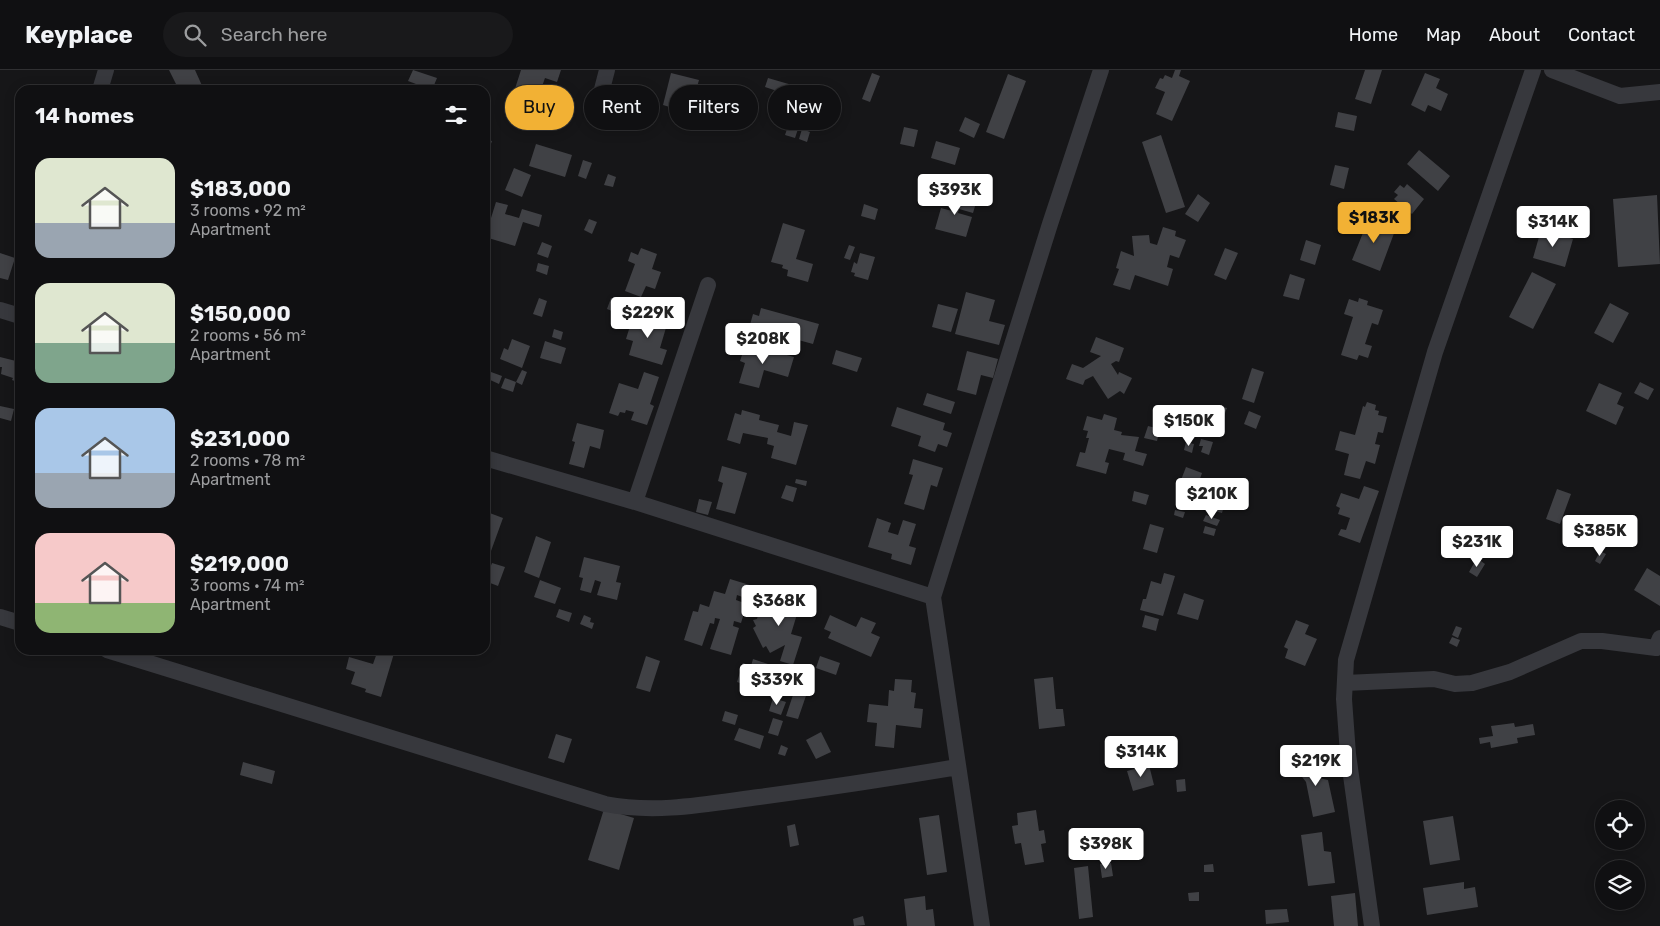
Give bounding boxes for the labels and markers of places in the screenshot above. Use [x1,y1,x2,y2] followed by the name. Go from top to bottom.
[920,174,990,216] pin: $393K
[1339,202,1409,244] pin: $183K
[1518,206,1588,248] pin: $314K
[613,296,683,339] pin: $229K
[728,322,798,365] pin: $208K
[1154,404,1224,447] pin: $150K
[1177,478,1247,520] pin: $210K
[1565,514,1635,557] pin: $385K
[1442,526,1512,568] pin: $231K
[744,584,814,627] pin: $368K
[742,664,812,706] pin: $339K
[1106,736,1176,778] pin: $314K
[1281,744,1351,787] pin: $219K
[1071,828,1141,870] pin: $398K

